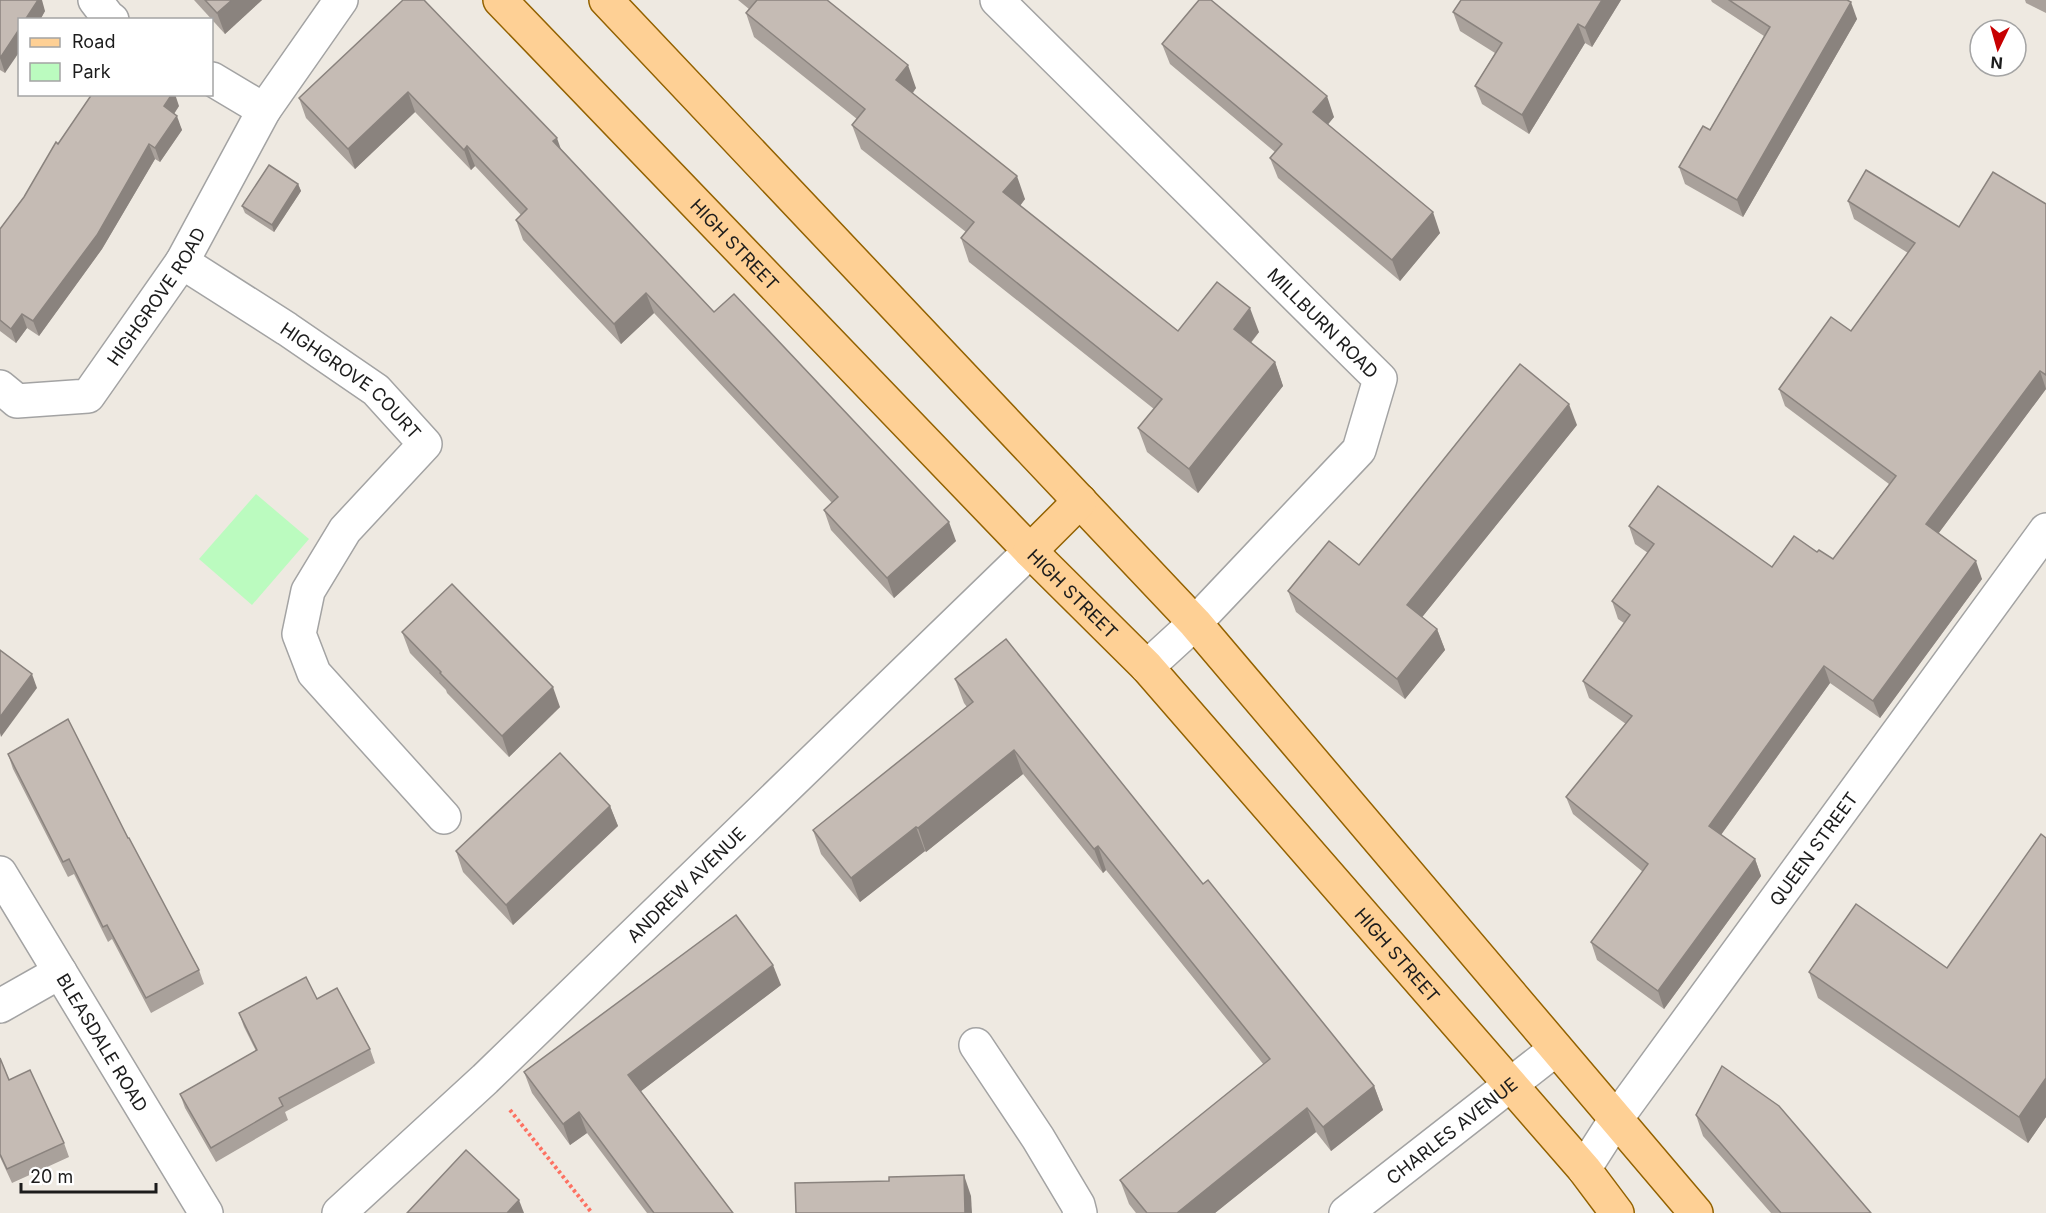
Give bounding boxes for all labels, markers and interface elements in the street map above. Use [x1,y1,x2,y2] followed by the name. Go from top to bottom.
[18,18,213,96] legend
[1968,18,2028,78] north arrow
[72,31,115,52] text: Road
[1990,52,2004,73] text: N
[72,61,111,82] text: Park
[686,194,784,294] street label: HIGH STREET
[102,224,209,369] street label: HIGHGROVE ROAD
[1264,264,1383,382] street label: MILLBURN ROAD
[277,317,426,443] street label: HIGHGROVE COURT
[1024,545,1122,643] street label: HIGH STREET
[1765,788,1862,910] street label: QUEEN STREET
[622,822,749,946] street label: ANDREW AVENUE
[1351,903,1444,1006] street label: HIGH STREET
[53,969,152,1115] street label: BLEASDALE ROAD
[1382,1073,1521,1188] street label: CHARLES AVENUE
[21,1156,156,1194] scale bar
[30,1166,73,1187] text: 20 m

